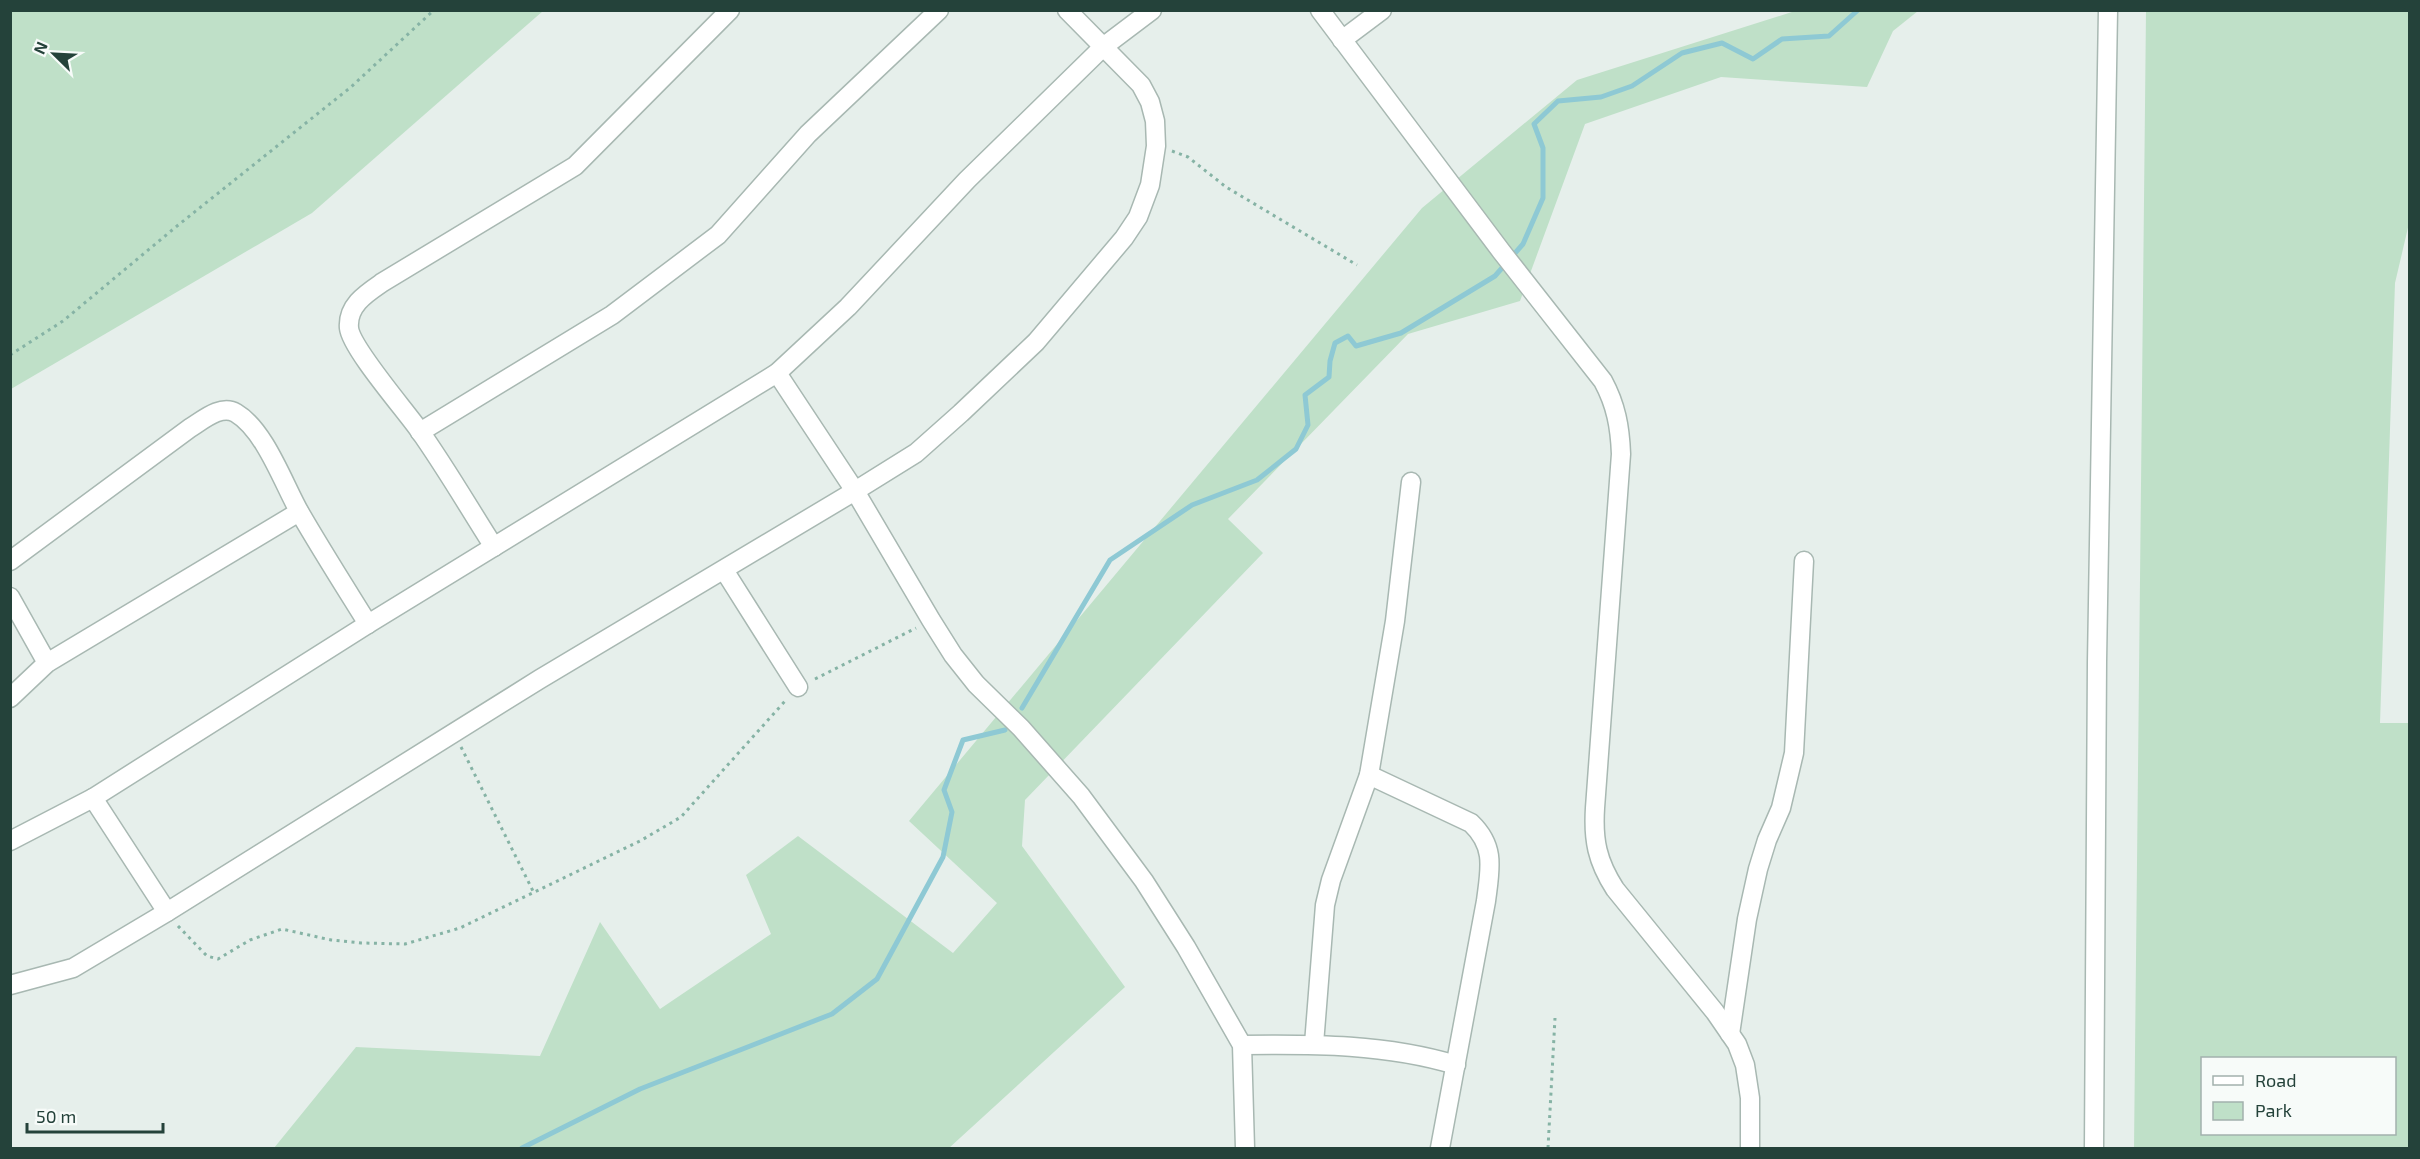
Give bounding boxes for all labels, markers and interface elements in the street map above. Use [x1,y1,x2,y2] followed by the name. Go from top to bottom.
[24,24,84,84] north arrow
[29,39,51,57] text: N
[2201,1057,2396,1135] legend
[2255,1069,2296,1091] text: Road
[27,1096,164,1134] scale bar
[2255,1099,2292,1121] text: Park
[36,1105,76,1127] text: 50 m

